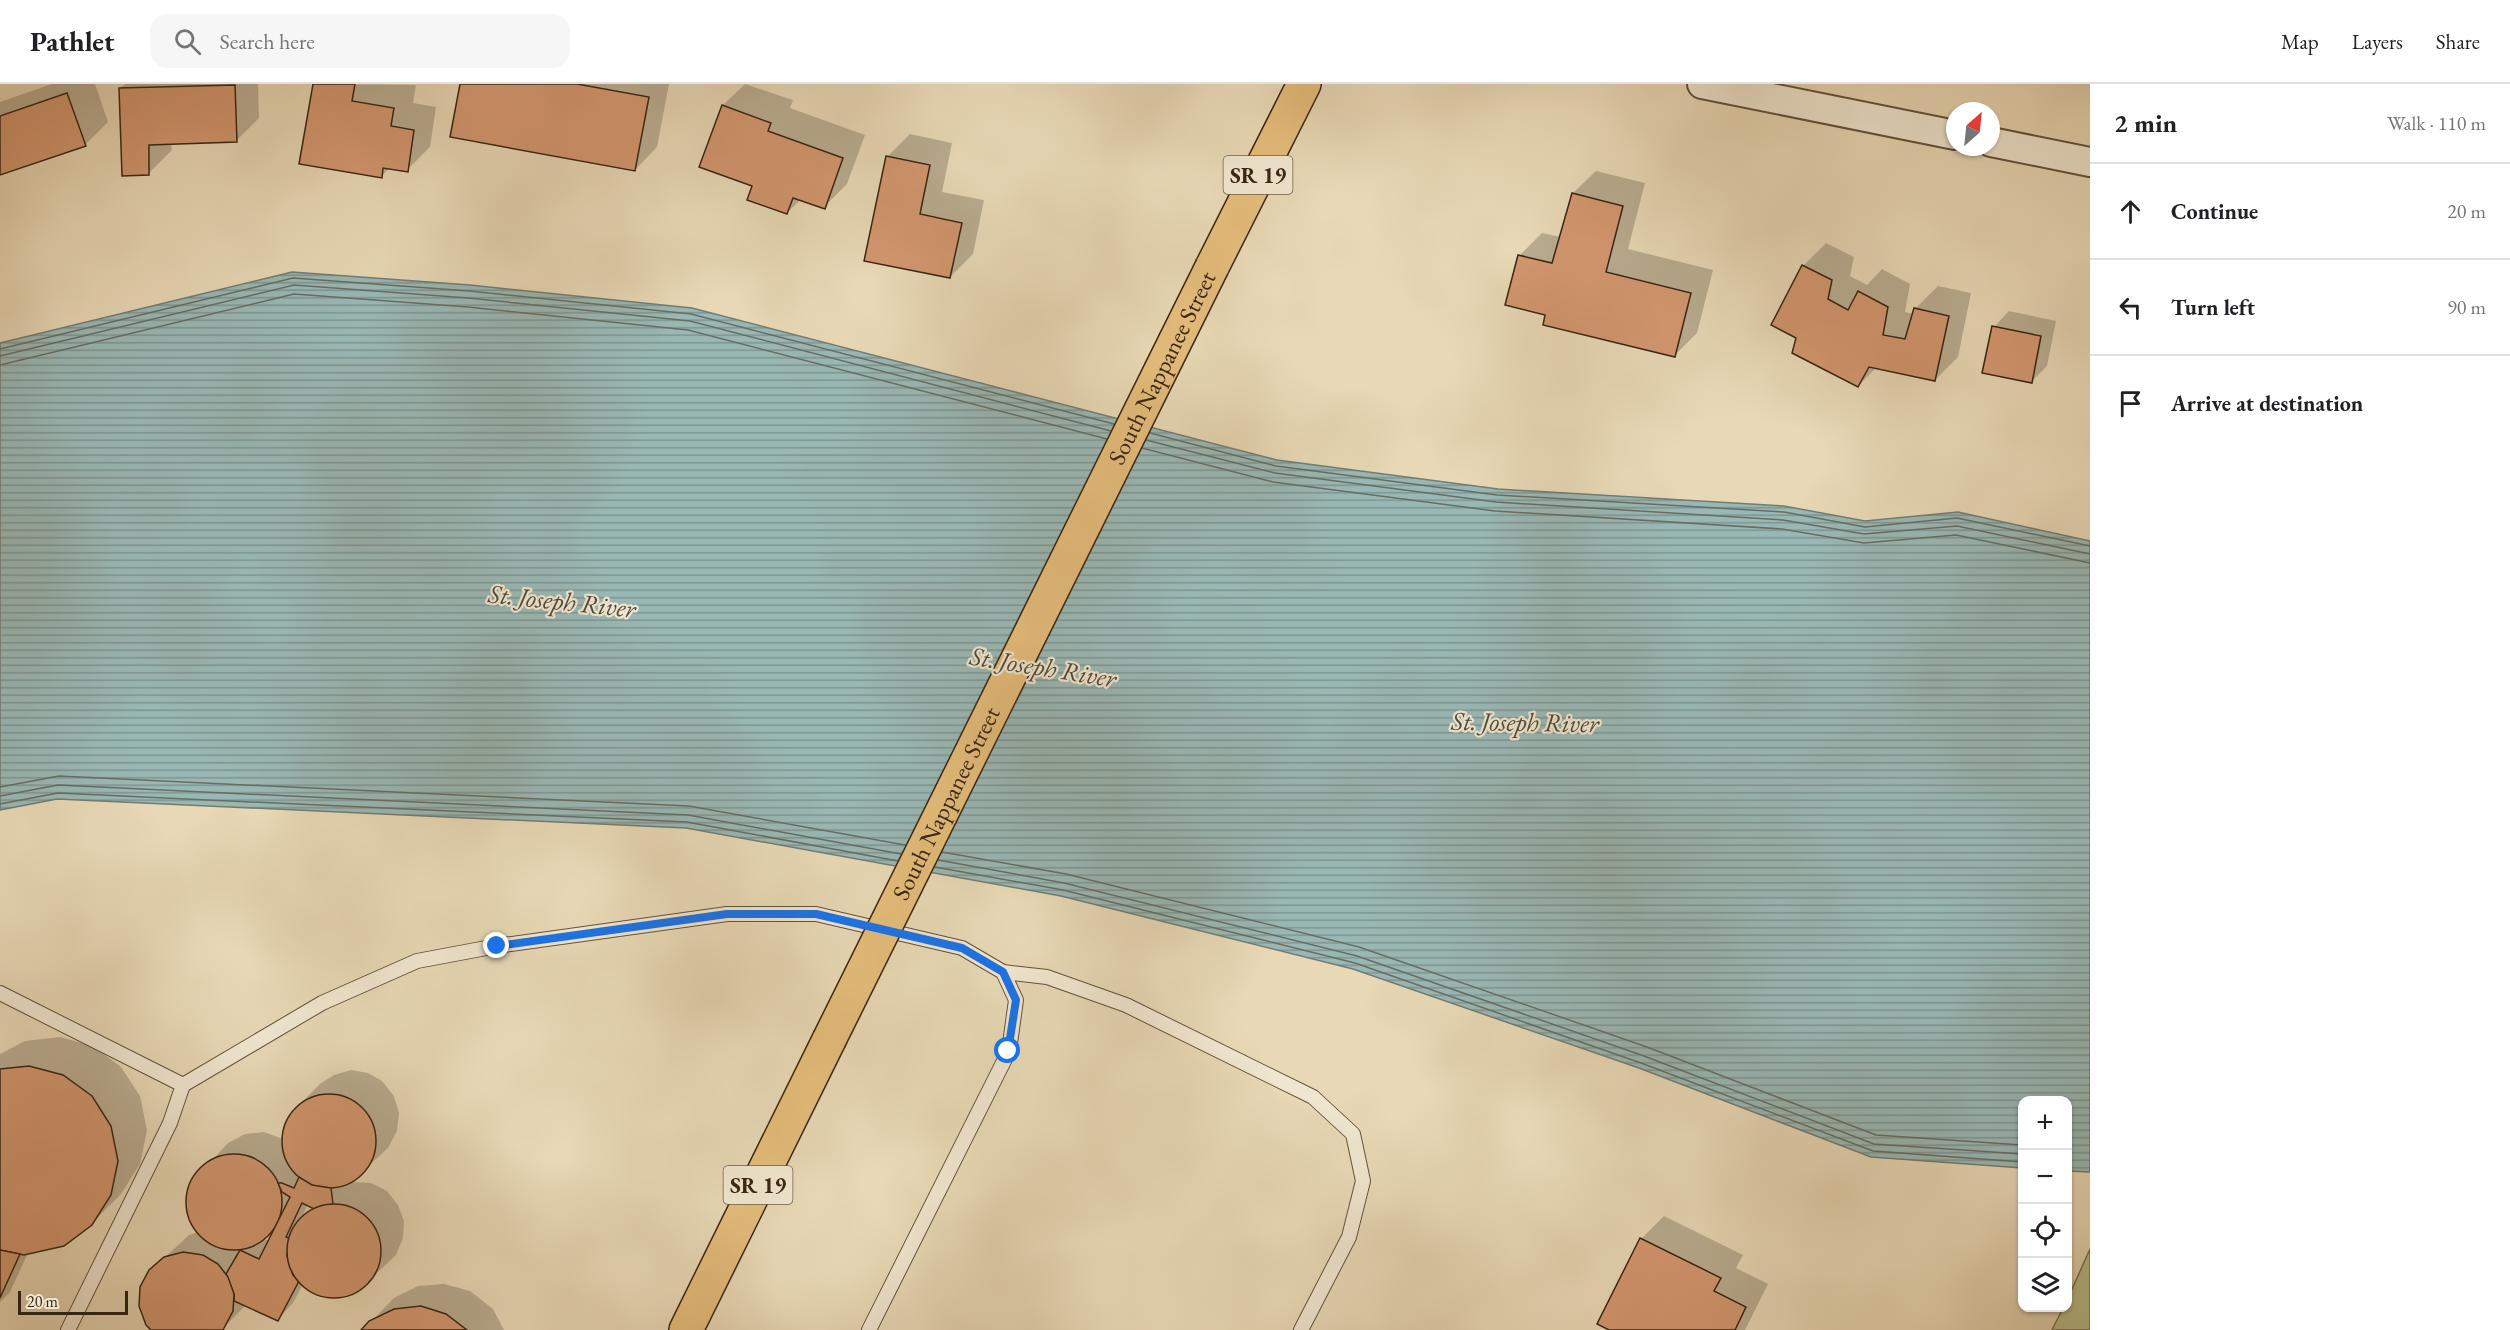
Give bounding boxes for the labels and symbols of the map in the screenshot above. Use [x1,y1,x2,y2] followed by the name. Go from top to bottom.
[1946,102,2000,156] north arrow
[1224,156,1292,194] road number: SR 19
[1101,266,1223,470] street label: South Nappanee Street
[486,576,638,626] water label: St. Joseph River
[966,638,1120,696] water label: St. Joseph River
[885,701,1007,905] street label: South Nappanee Street
[1450,704,1600,740] water label: St. Joseph River
[483,932,509,958] route end
[994,1037,1020,1063] route start
[724,1166,792,1204] road number: SR 19
[18,1288,128,1316] scale bar

